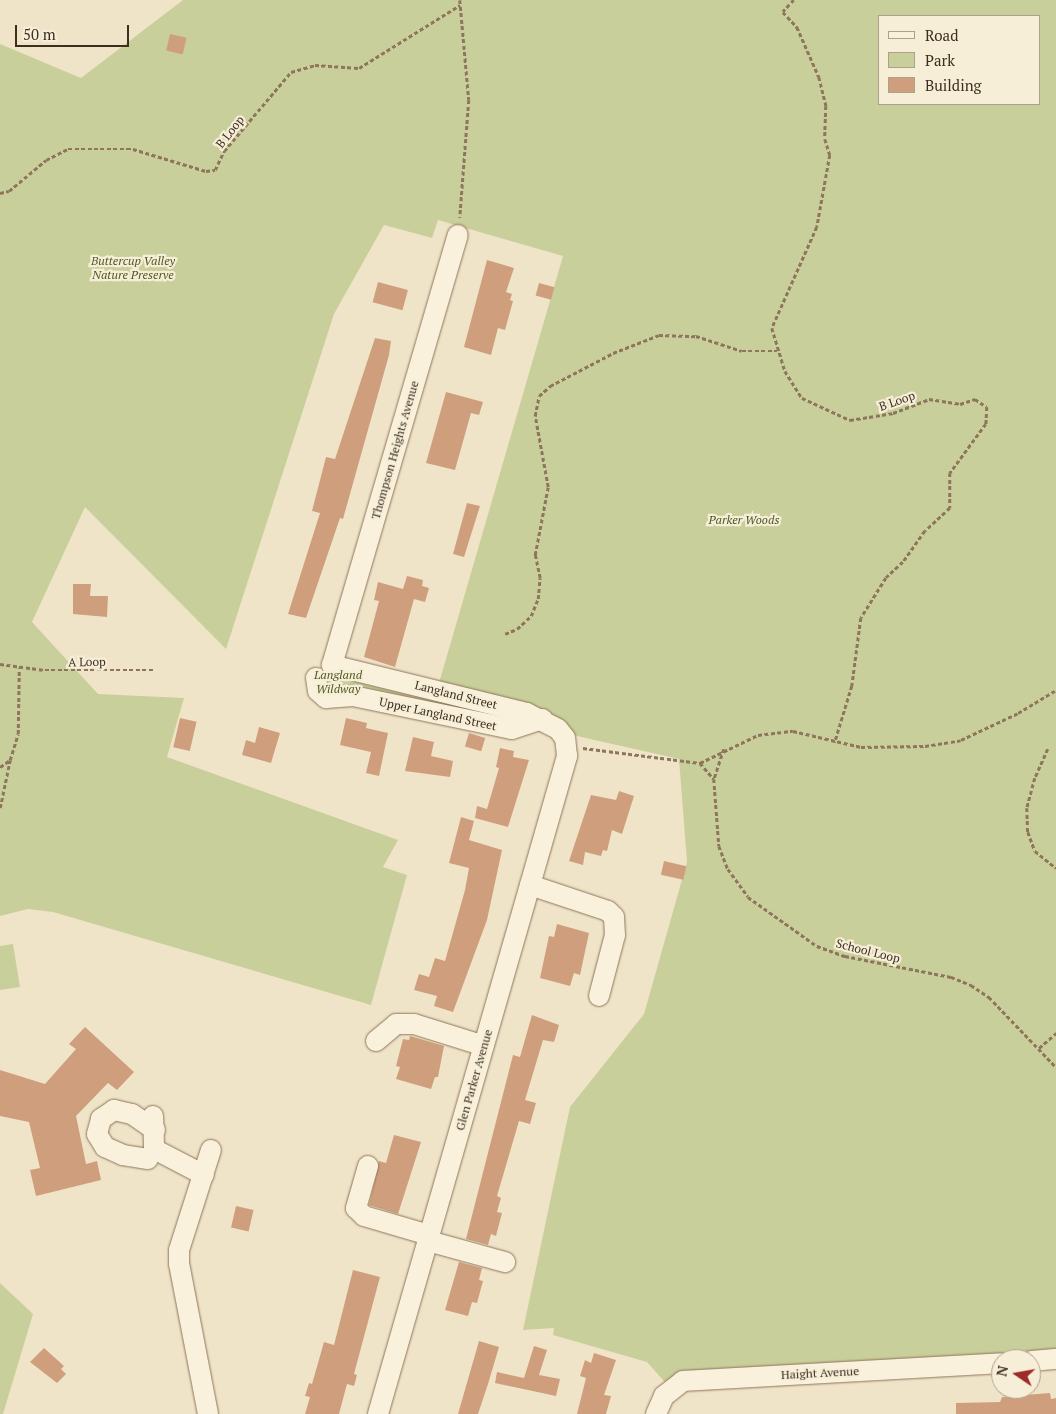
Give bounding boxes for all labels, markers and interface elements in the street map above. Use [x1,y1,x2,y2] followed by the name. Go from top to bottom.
[18,15,131,47] scale bar
[878,15,1041,105] legend
[23,24,56,44] text: 50 m
[925,25,958,45] text: Road
[925,50,955,70] text: Park
[925,75,982,95] text: Building
[213,113,247,151] street label: B Loop
[91,254,175,282] park label: Buttercup Valley Nature Preserve
[368,379,422,521] street label: Thompson Heights Avenue
[877,388,917,414] street label: B Loop
[709,513,779,527] park label: Parker Woods
[68,654,106,670] street label: A Loop
[314,668,362,696] park label: Langland Wildway
[413,678,499,712] street label: Langland Street
[378,695,498,733] street label: Upper Langland Street
[834,936,902,966] street label: School Loop
[453,1028,495,1132] street label: Glen Parker Avenue
[991,1349,1041,1399] north arrow
[780,1364,860,1382] street label: Haight Avenue
[991,1364,1012,1378] text: N

